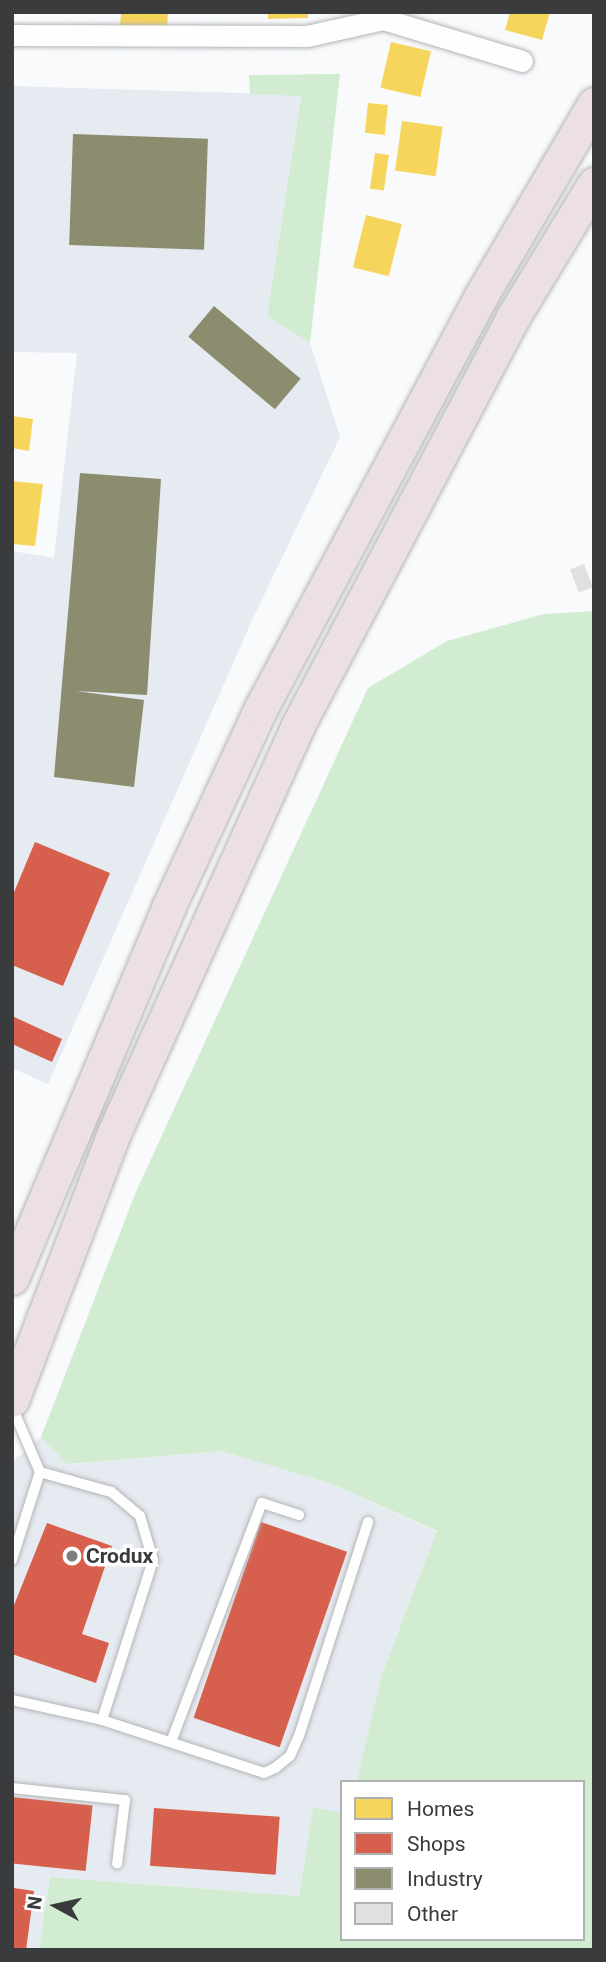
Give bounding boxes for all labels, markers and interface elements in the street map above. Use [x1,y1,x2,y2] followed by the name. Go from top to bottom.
[86,1543,153,1569] place label: Crodux
[64,1548,80,1564] marker: Crodux
[340,1780,585,1941] legend
[407,1797,474,1821] text: Homes
[407,1832,466,1856] text: Shops
[407,1867,483,1891] text: Industry
[21,1871,91,1941] north arrow
[22,1895,47,1911] text: N
[407,1902,458,1926] text: Other

